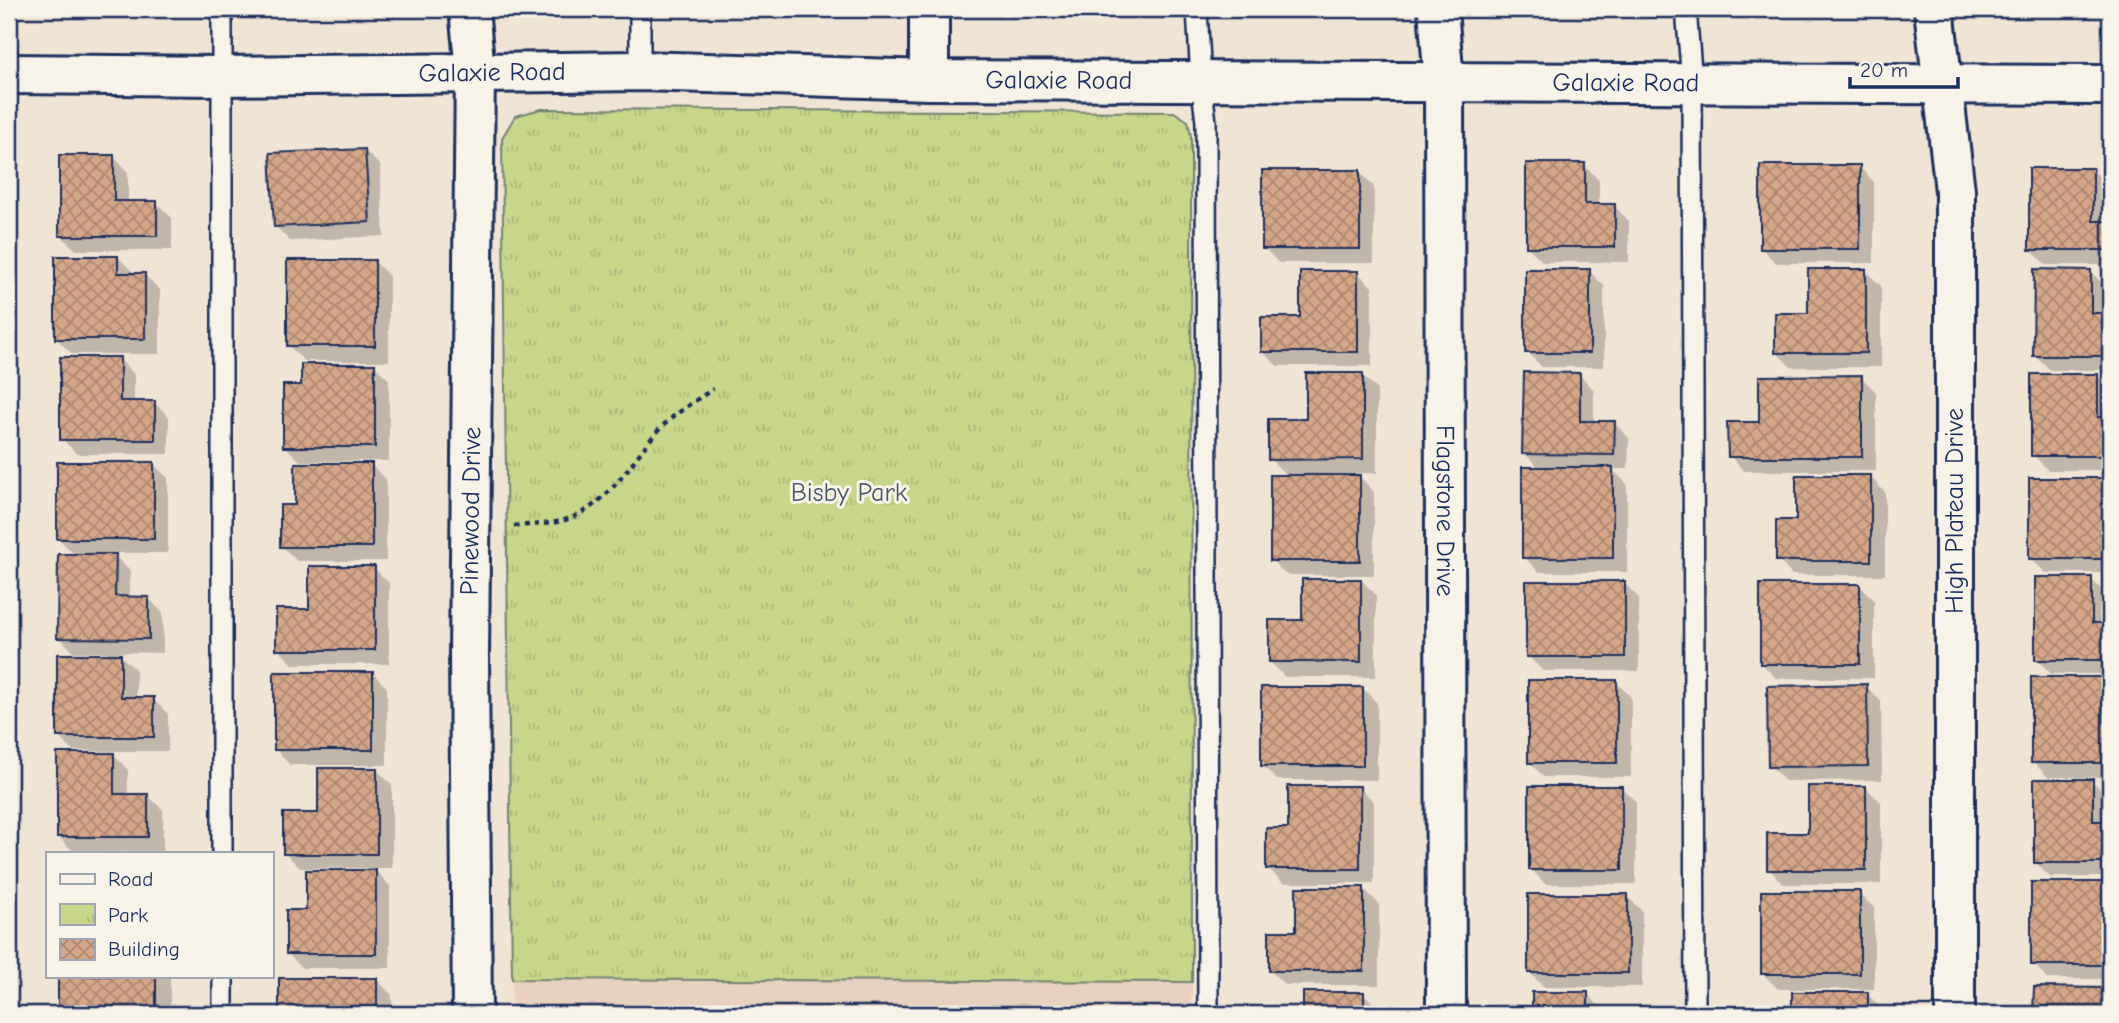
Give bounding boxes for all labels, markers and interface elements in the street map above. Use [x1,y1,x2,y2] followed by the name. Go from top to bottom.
[1850,46,1958,90] scale bar
[418,57,566,89] street label: Galaxie Road
[1860,58,1908,82] text: 20 m
[985,65,1133,96] street label: Galaxie Road
[1552,68,1700,98] street label: Galaxie Road
[1940,408,1970,614] street label: High Plateau Drive
[1430,425,1460,596] street label: Flagstone Drive
[455,426,487,596] street label: Pinewood Drive
[791,478,908,508] park label: Bisby Park
[46,852,273,978] legend
[108,867,153,891] text: Road
[108,903,148,927] text: Park
[108,937,180,961] text: Building

